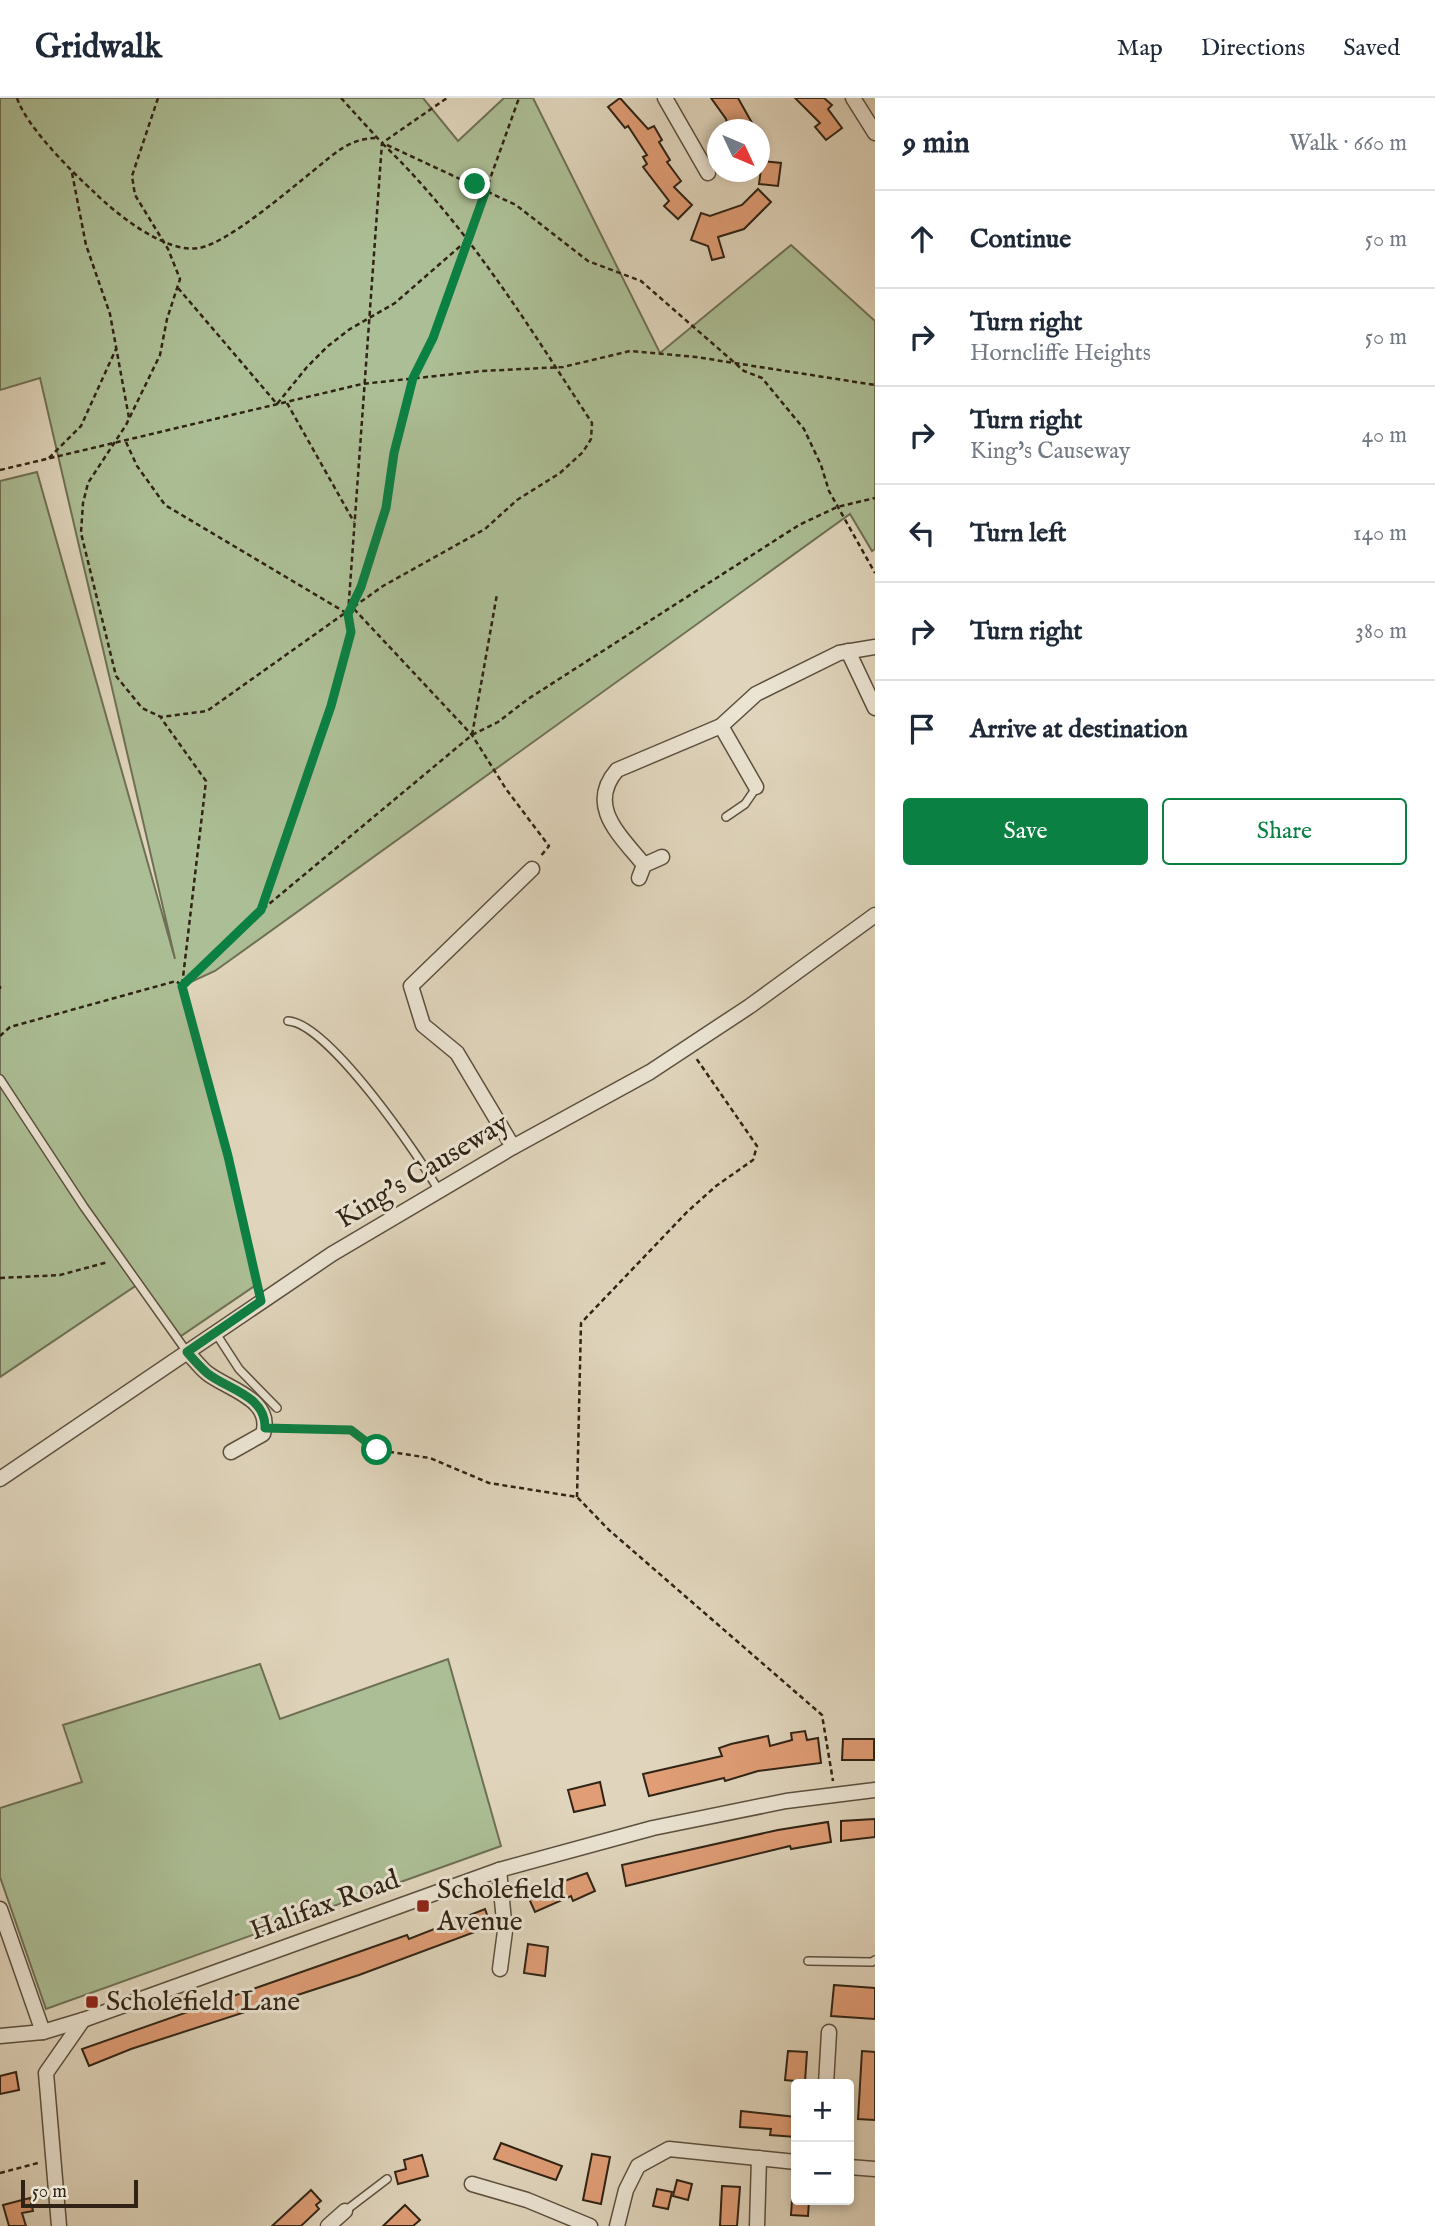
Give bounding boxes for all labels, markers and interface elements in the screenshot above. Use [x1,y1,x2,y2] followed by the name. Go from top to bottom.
[35,27,162,69] text: Gridwalk
[1117,33,1163,64] text: Map
[1201,33,1305,64] text: Directions
[1343,33,1400,64] text: Saved
[707,119,770,182] north arrow
[903,125,970,163] text: 9 min
[1289,129,1407,158] text: Walk · 660 m
[459,168,490,199] route end
[903,220,941,258] icon: ahead
[970,223,1071,256] text: Continue
[1365,225,1407,254] text: 50 m
[970,306,1083,339] text: Turn right
[903,318,941,356] icon: right
[1365,323,1407,352] text: 50 m
[970,339,1151,368] text: Horncliffe Heights
[970,404,1083,437] text: Turn right
[903,416,941,454] icon: right
[1362,421,1407,450] text: 40 m
[970,437,1130,466] text: King's Causeway
[903,514,941,552] icon: left
[970,517,1067,550] text: Turn left
[1353,519,1407,548] text: 140 m
[903,612,941,650] icon: right
[970,615,1083,648] text: Turn right
[1355,617,1407,646] text: 380 m
[903,710,941,748] icon: arrive
[970,713,1188,746] text: Arrive at destination
[903,798,1148,865] button: Save
[1162,798,1407,865] button: Share
[330,1107,516,1237] street label: King's Causeway
[361,1434,392,1465] route start
[245,1863,405,1949] street label: Halifax Road
[436,1873,565,1940] place label: Scholefield Avenue
[415,1898,431,1914] marker: Scholefield Avenue
[106,1985,300,2020] place label: Scholefield Lane
[84,1994,100,2010] marker: Scholefield Lane
[791,2079,854,2205] map controls
[791,2079,854,2142] button: +
[791,2142,854,2205] button: −
[21,2177,138,2209] scale bar
[32,2180,67,2204] text: 50 m

